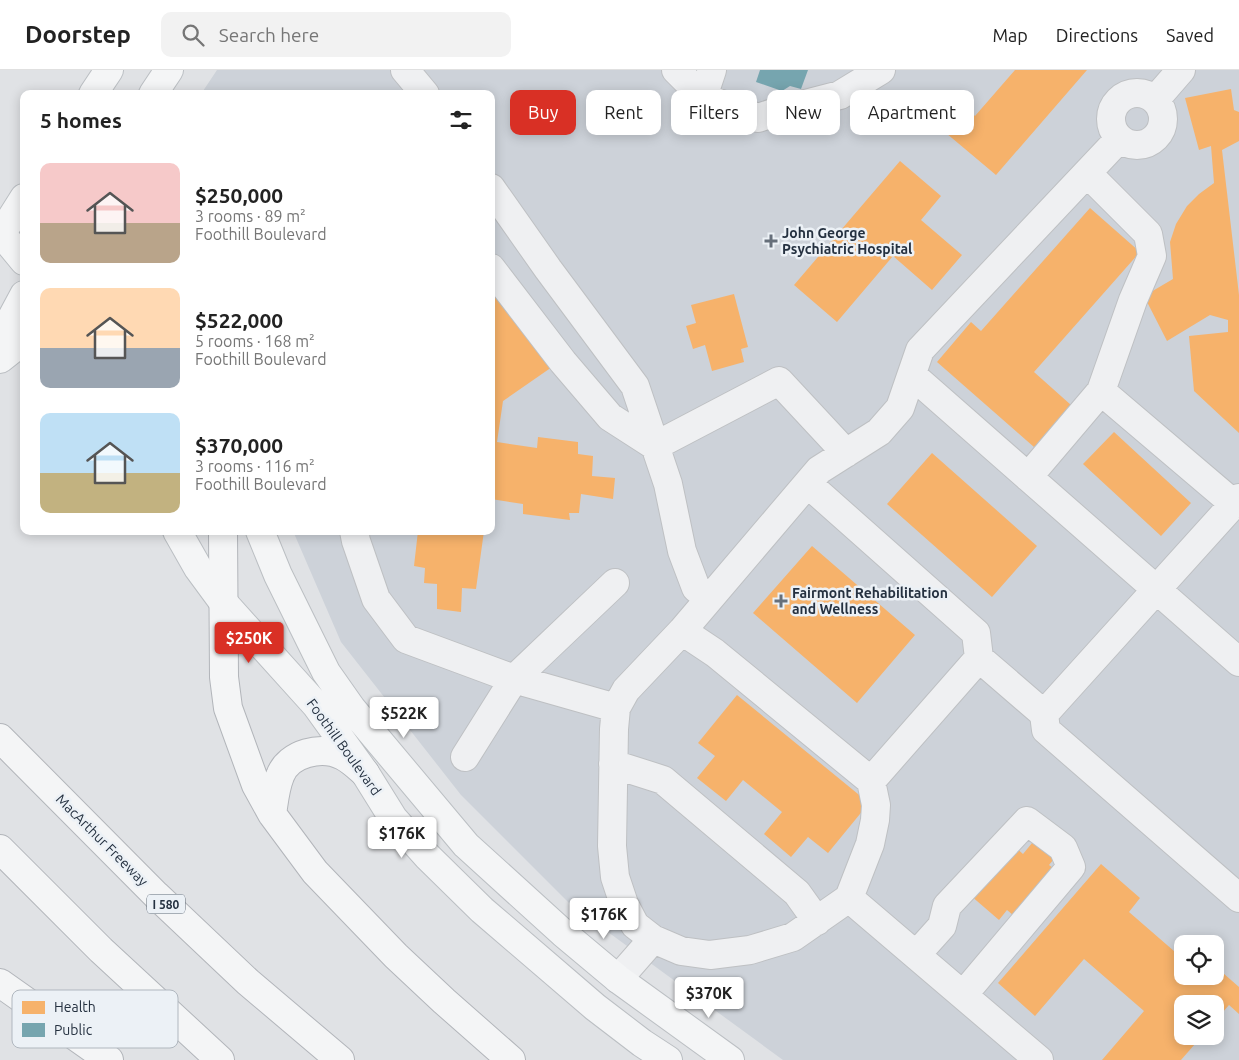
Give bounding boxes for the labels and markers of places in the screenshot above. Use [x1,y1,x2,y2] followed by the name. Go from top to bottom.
[782,225,912,257] place label: John George Psychiatric Hospital
[764,234,778,248] marker: John George Psychiatric Hospital
[792,585,948,617] place label: Fairmont Rehabilitation and Wellness
[774,594,788,608] marker: Fairmont Rehabilitation and Wellness
[214,622,284,664] pin: $250K
[369,696,439,739] pin: $522K
[367,816,437,859] pin: $176K
[569,898,639,940] pin: $176K
[674,976,744,1019] pin: $370K

